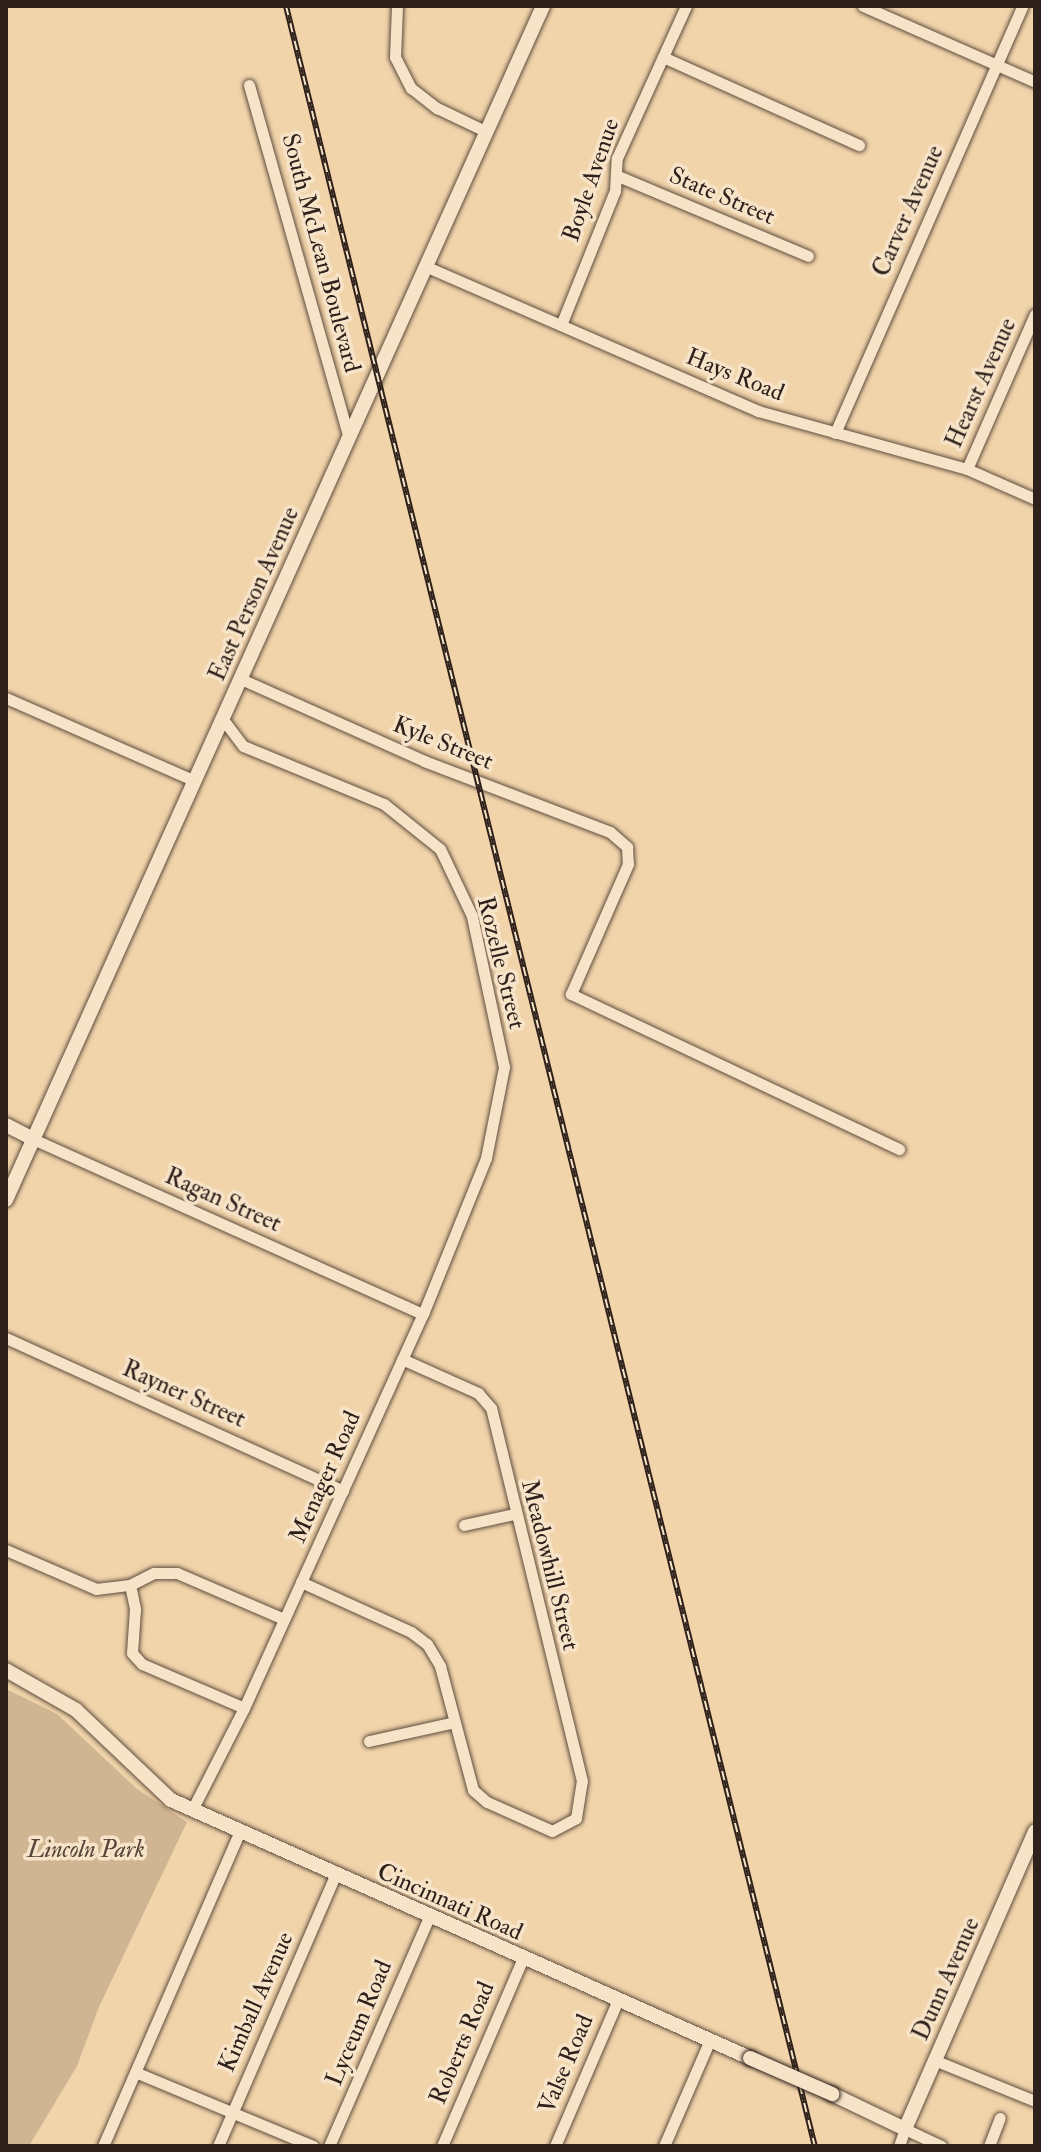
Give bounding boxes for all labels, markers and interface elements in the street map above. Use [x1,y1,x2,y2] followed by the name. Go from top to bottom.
[557,115,625,245] street label: Boyle Avenue
[275,130,367,376] street label: South McLean Boulevard
[866,141,950,281] street label: Carver Avenue
[665,161,779,231] street label: State Street
[940,314,1022,452] street label: Hearst Avenue
[682,342,788,408] street label: Hays Road
[203,503,305,685] street label: East Person Avenue
[389,710,497,776] street label: Kyle Street
[471,894,531,1032] street label: Rozelle Street
[161,1162,285,1238] street label: Ragan Street
[118,1354,250,1434] street label: Rayner Street
[283,1407,367,1547] street label: Menager Road
[515,1477,585,1653] street label: Meadowhill Street
[27,1836,145,1864] park label: Lincoln Park
[373,1857,527,1947] street label: Cincinnati Road
[906,1913,986,2045] street label: Dunn Avenue
[212,1928,300,2076] street label: Kimball Avenue
[320,1956,398,2090] street label: Lyceum Road
[423,1977,501,2109] street label: Roberts Road
[532,2010,600,2118] street label: Valse Road

